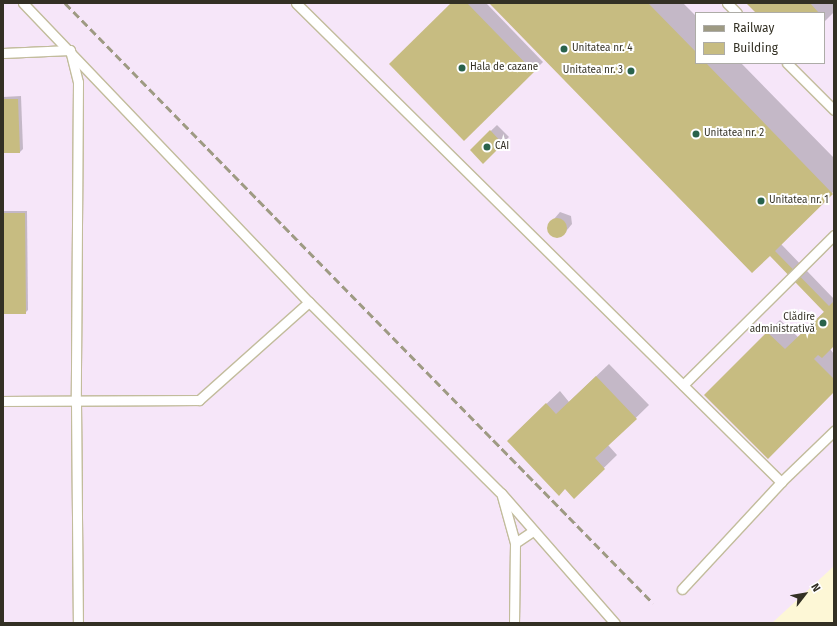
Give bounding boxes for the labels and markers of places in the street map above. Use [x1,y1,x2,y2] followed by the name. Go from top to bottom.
[572,43,632,55] place label: Unitatea nr. 4
[559,44,569,54] marker: Unitatea nr. 4
[470,62,538,74] place label: Hala de cazane
[457,63,467,73] marker: Hala de cazane
[563,65,623,77] place label: Unitatea nr. 3
[626,66,636,76] marker: Unitatea nr. 3
[704,128,764,140] place label: Unitatea nr. 2
[691,129,701,139] marker: Unitatea nr. 2
[495,141,509,153] place label: CAI
[482,142,492,152] marker: CAI
[769,195,828,207] place label: Unitatea nr. 1
[756,196,766,206] marker: Unitatea nr. 1
[750,311,815,334] place label: Clădire administrativă
[818,318,828,328] marker: Clădire administrativă

